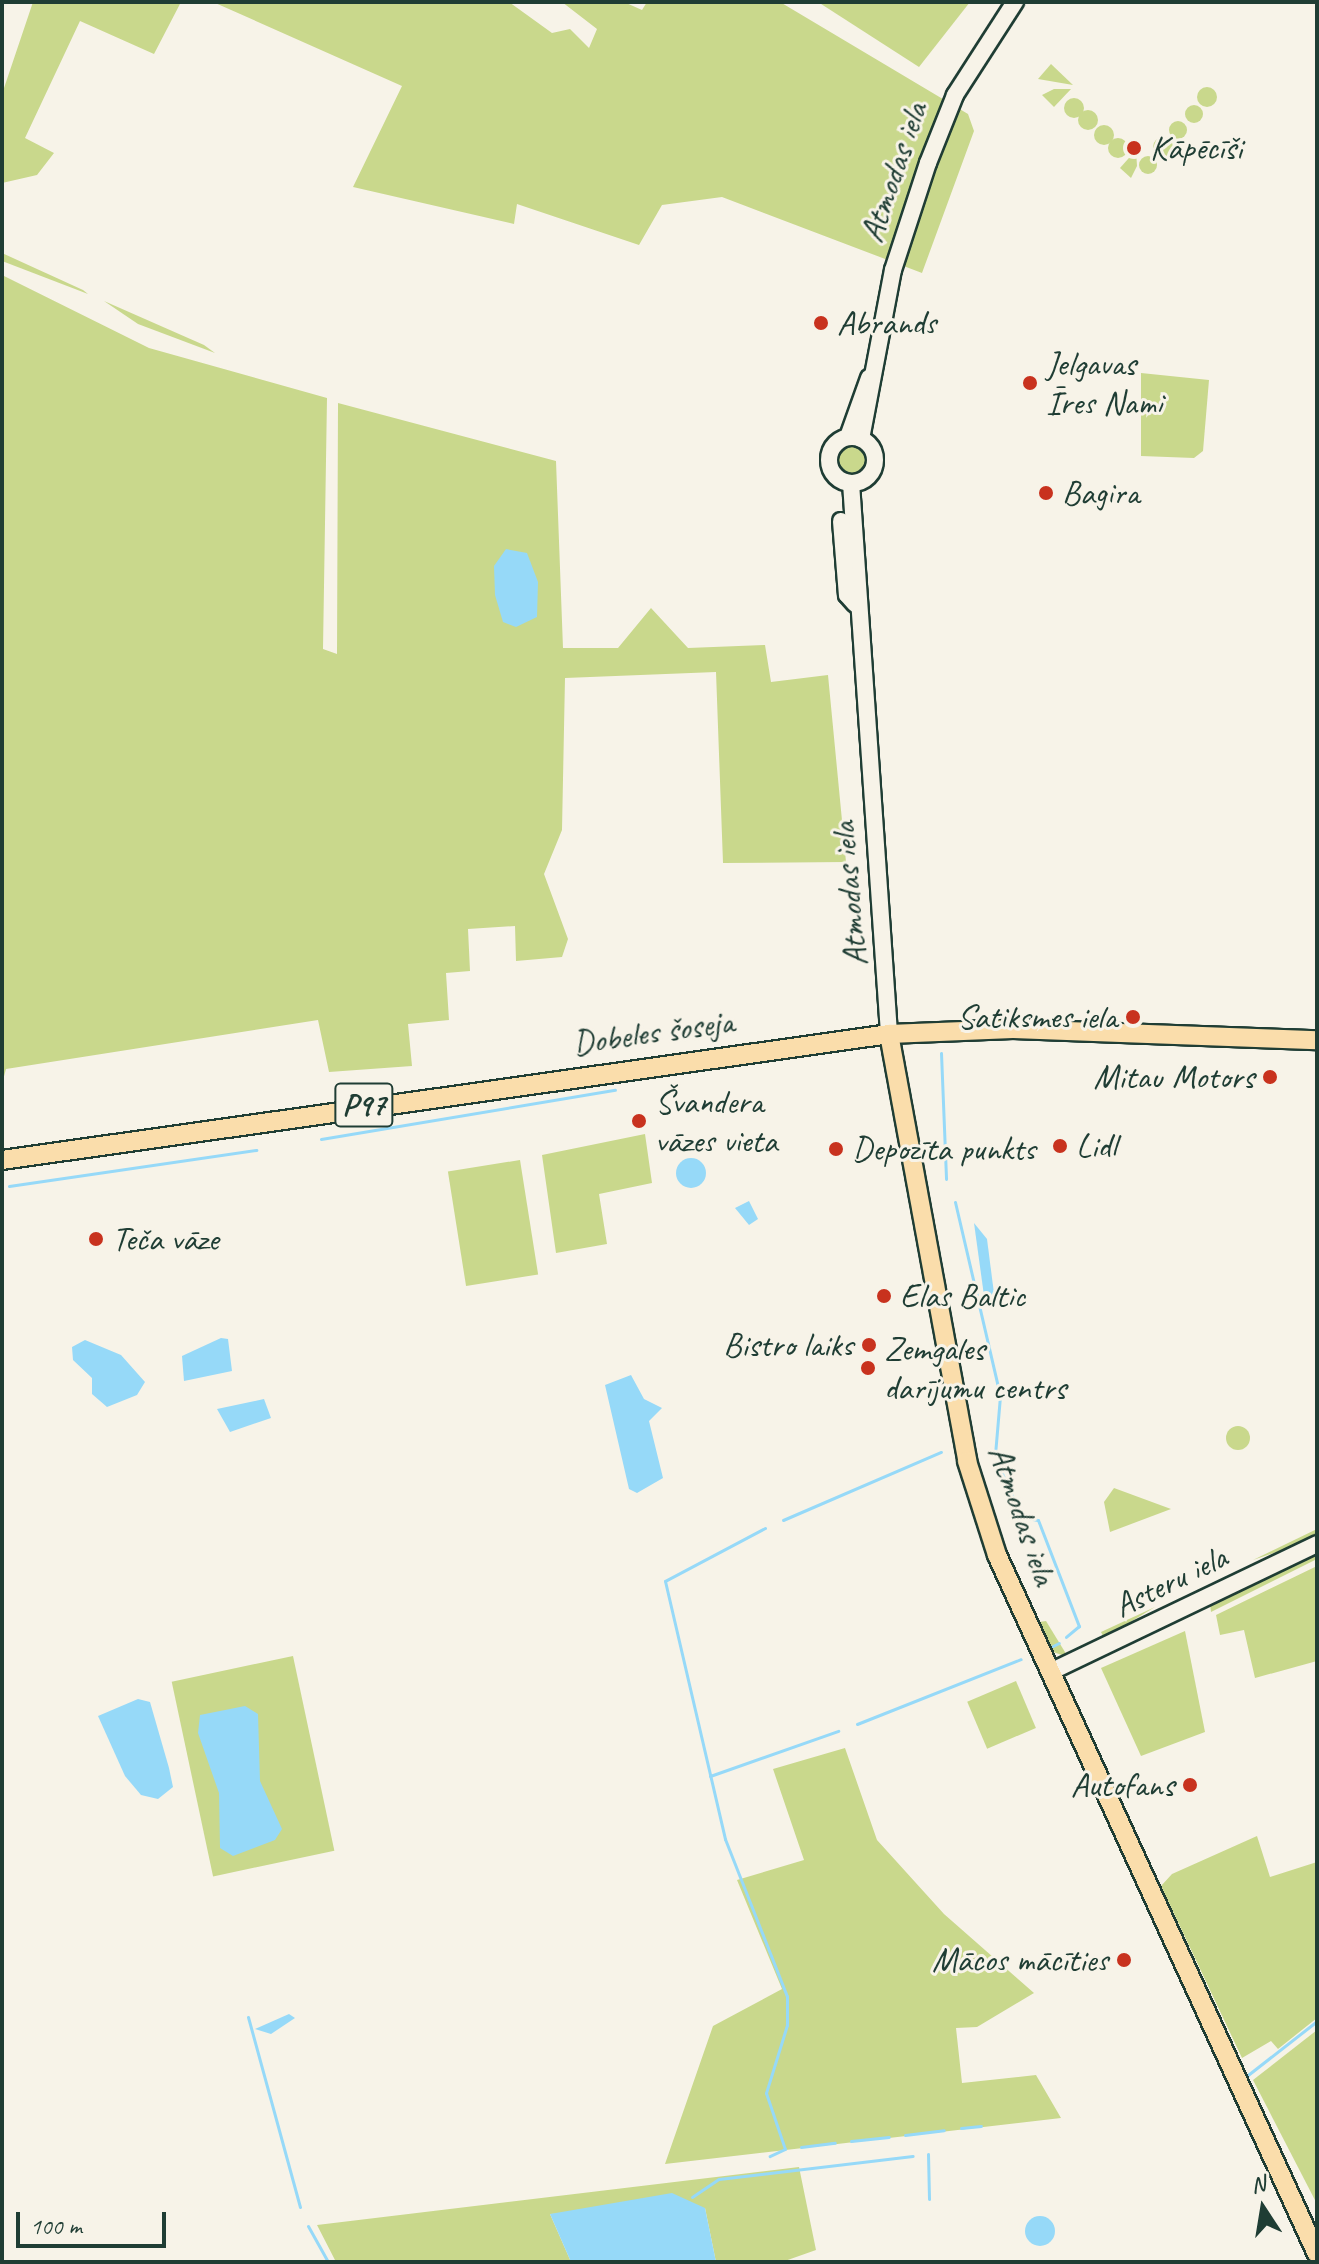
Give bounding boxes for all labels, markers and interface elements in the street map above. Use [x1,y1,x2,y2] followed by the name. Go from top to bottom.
[850,97,936,247] street label: Atmodas iela
[1150,128,1242,168] place label: Kāpēcīši
[1125,139,1143,157] marker: Kāpēcīši
[837,303,936,343] place label: Abrands
[812,314,830,332] marker: Abrands
[1046,343,1163,422] place label: Jelgavas Īres Nami
[1021,374,1039,392] marker: Jelgavas Īres Nami
[1062,473,1139,513] place label: Bagira
[1037,484,1055,502] marker: Bagira
[822,820,876,968] street label: Atmodas iela
[957,997,1117,1037] place label: Satiksmes iela
[570,1001,736,1063] street label: Dobeles šoseja
[1124,1008,1142,1026] marker: Satiksmes iela
[1094,1057,1254,1097] place label: Mitau Motors
[1261,1068,1279,1086] marker: Mitau Motors
[334,1077,394,1133] road number: P97
[655,1081,777,1160] place label: Švandera vāzes vieta
[630,1112,648,1130] marker: Švandera vāzes vieta
[1076,1126,1116,1166] place label: Lidl
[852,1129,1035,1169] place label: Depozīta punkts
[1051,1137,1069,1155] marker: Lidl
[827,1140,845,1158] marker: Depozīta punkts
[112,1219,219,1259] place label: Teča vāze
[87,1230,105,1248] marker: Teča vāze
[900,1276,1027,1316] place label: Elas Baltic
[875,1287,893,1305] marker: Elas Baltic
[722,1325,853,1365] place label: Bistro laiks
[884,1328,1065,1408] place label: Zemgales darījumu centrs
[860,1336,878,1354] marker: Bistro laiks
[859,1359,877,1377] marker: Zemgales darījumu centrs
[980,1440,1066,1590] street label: Atmodas iela
[1107,1536,1233,1626] street label: Asteru iela
[1071,1765,1174,1805] place label: Autofans
[1181,1776,1199,1794] marker: Autofans
[932,1940,1108,1980] place label: Mācos mācīties
[1115,1951,1133,1969] marker: Mācos mācīties
[1223,2168,1303,2248] north arrow
[1248,2169,1268,2200] text: N
[20,2196,170,2246] scale bar
[30,2211,82,2241] text: 100 m

